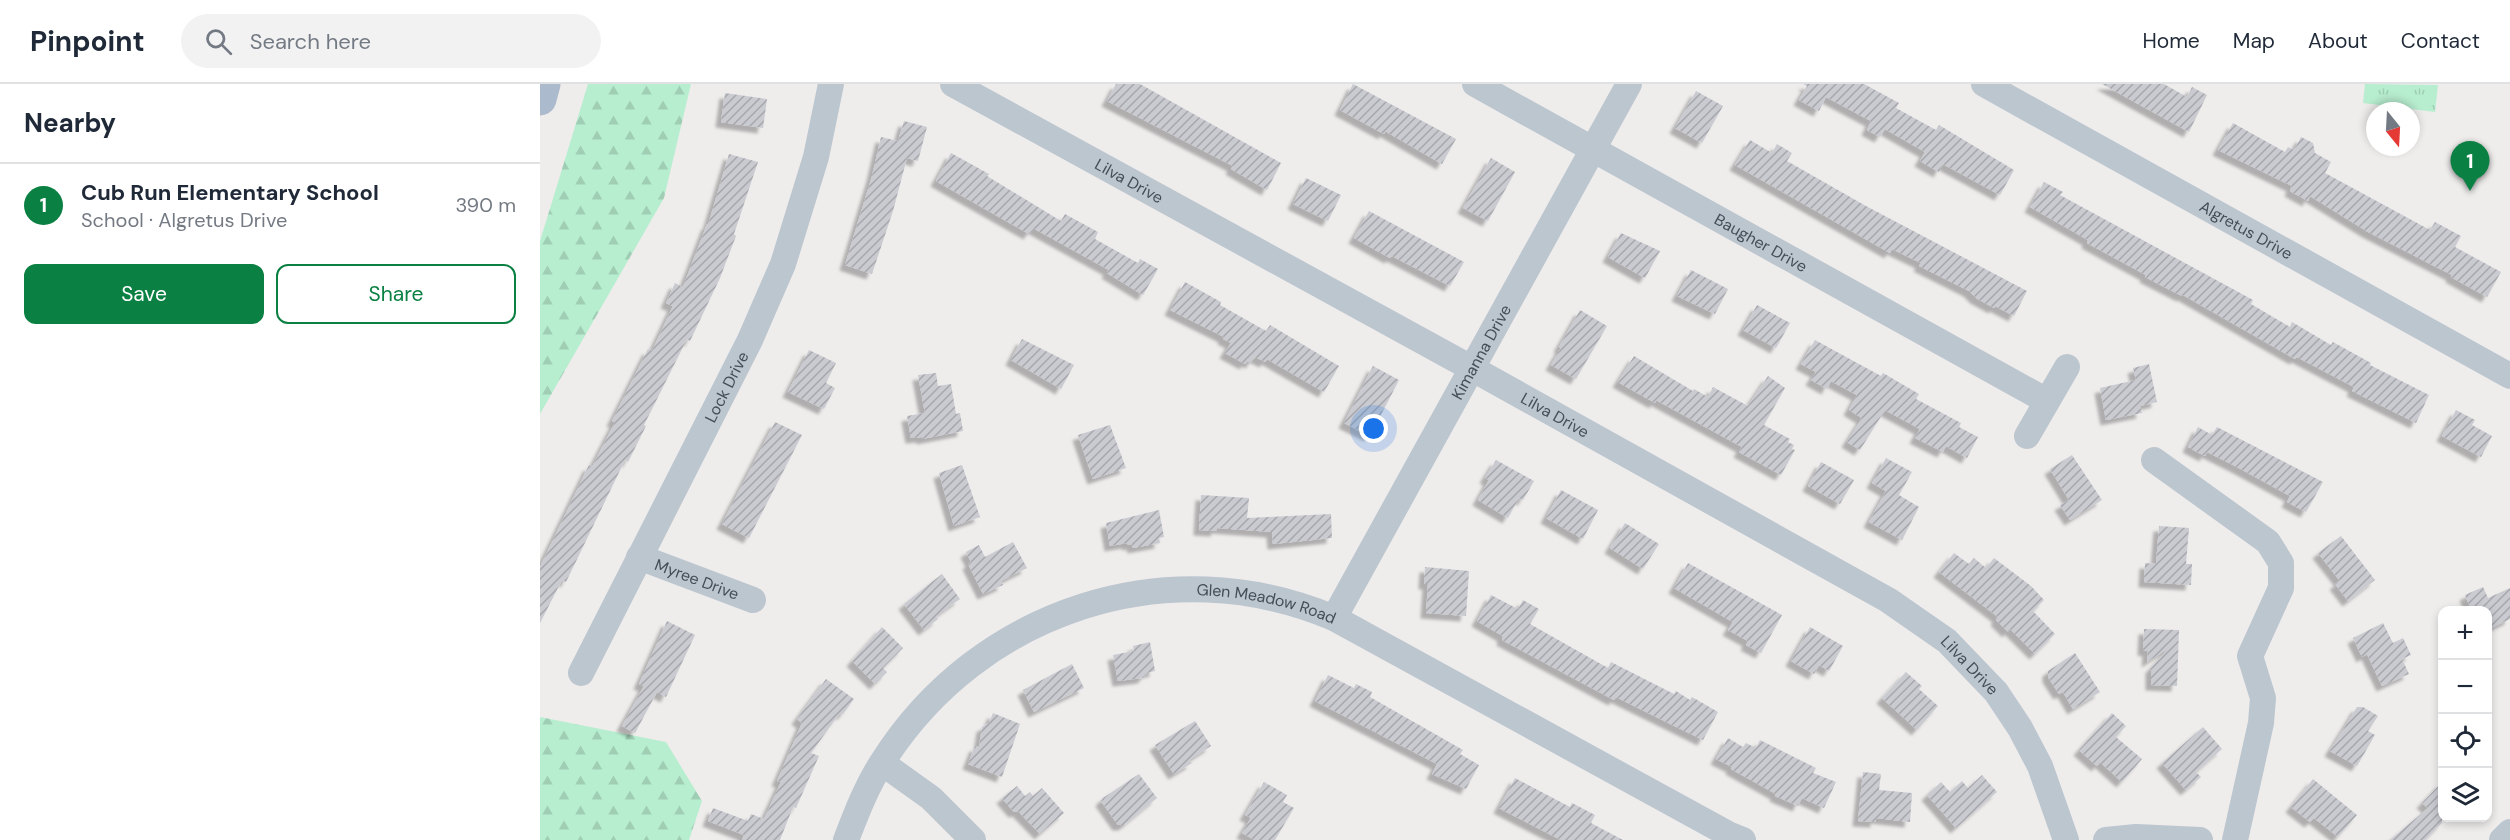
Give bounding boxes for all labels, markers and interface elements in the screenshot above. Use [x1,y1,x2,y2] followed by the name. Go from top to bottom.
[181,14,601,68] search box
[30,23,145,60] text: Pinpoint
[202,25,235,58] icon: search
[250,27,371,56] text: Search here
[2142,27,2200,55] text: Home
[2233,27,2275,55] text: Map
[2308,27,2368,55] text: About
[2401,27,2480,55] text: Contact
[2366,102,2420,156] north arrow
[24,106,116,140] text: Nearby
[2450,141,2490,191] pin: 1
[1091,154,1167,208] street label: Lilva Drive
[81,178,379,207] text: Cub Run Elementary School
[40,192,47,218] text: 1
[455,192,516,218] text: 390 m
[2196,196,2296,264] street label: Algretus Drive
[81,207,287,233] text: School · Algretus Drive
[1711,209,1811,277] street label: Baugher Drive
[24,264,264,324] button: Save
[276,264,516,324] button: Share
[1447,301,1516,403] street label: Kimanna Drive
[700,348,754,426] street label: Lock Drive
[1517,388,1593,443] street label: Lilva Drive
[1359,414,1388,443] your location
[652,554,742,605] street label: Myree Drive
[1196,579,1339,629] street label: Glen Meadow Road
[2438,606,2492,822] map controls
[2438,606,2492,660] button: +
[1936,631,2003,700] street label: Lilva Drive
[2438,660,2492,714] button: −
[2438,714,2492,768] button: locate
[2438,768,2492,822] button: layers

